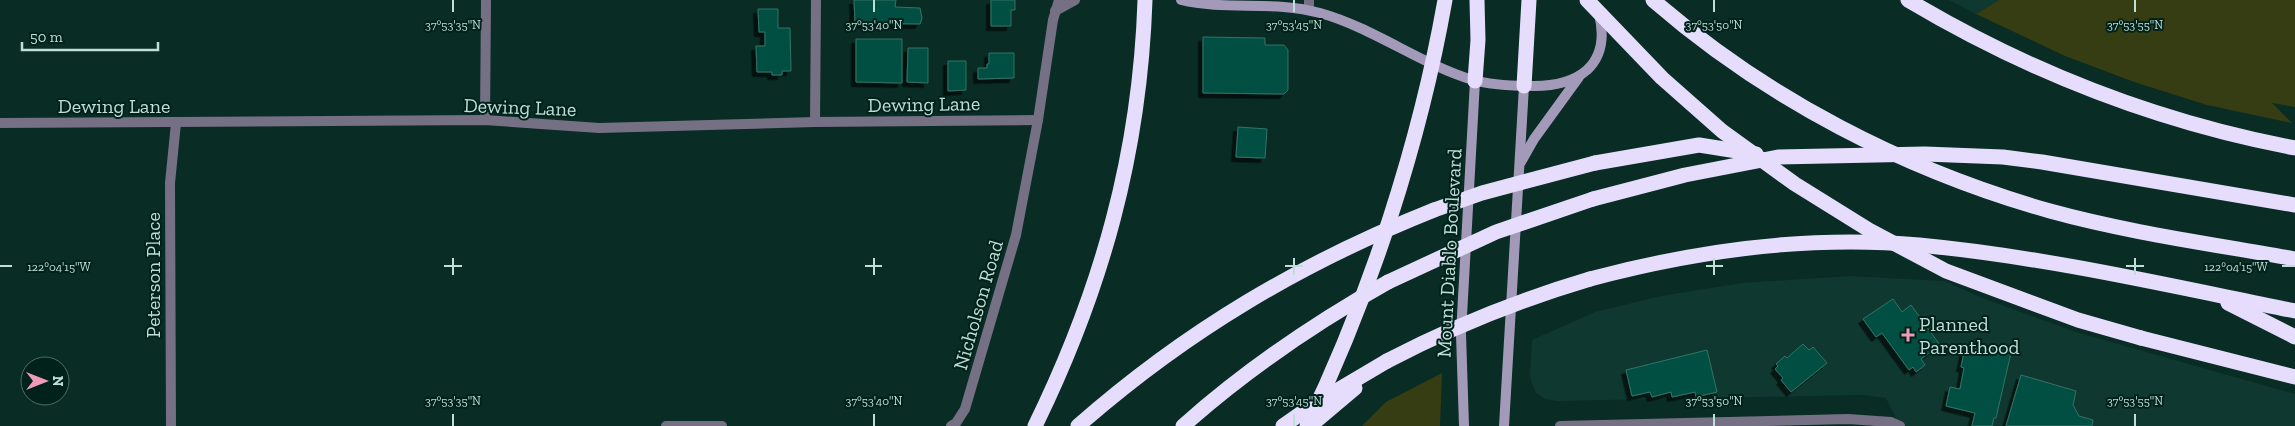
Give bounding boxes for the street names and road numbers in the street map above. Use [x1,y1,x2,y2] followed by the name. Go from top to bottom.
[867,91,981,117] street label: Dewing Lane
[463,93,577,121] street label: Dewing Lane
[58,94,170,118] street label: Dewing Lane
[1432,148,1466,358] street label: Mount Diablo Boulevard
[141,212,165,338] street label: Peterson Place
[948,237,1008,373] street label: Nicholson Road

